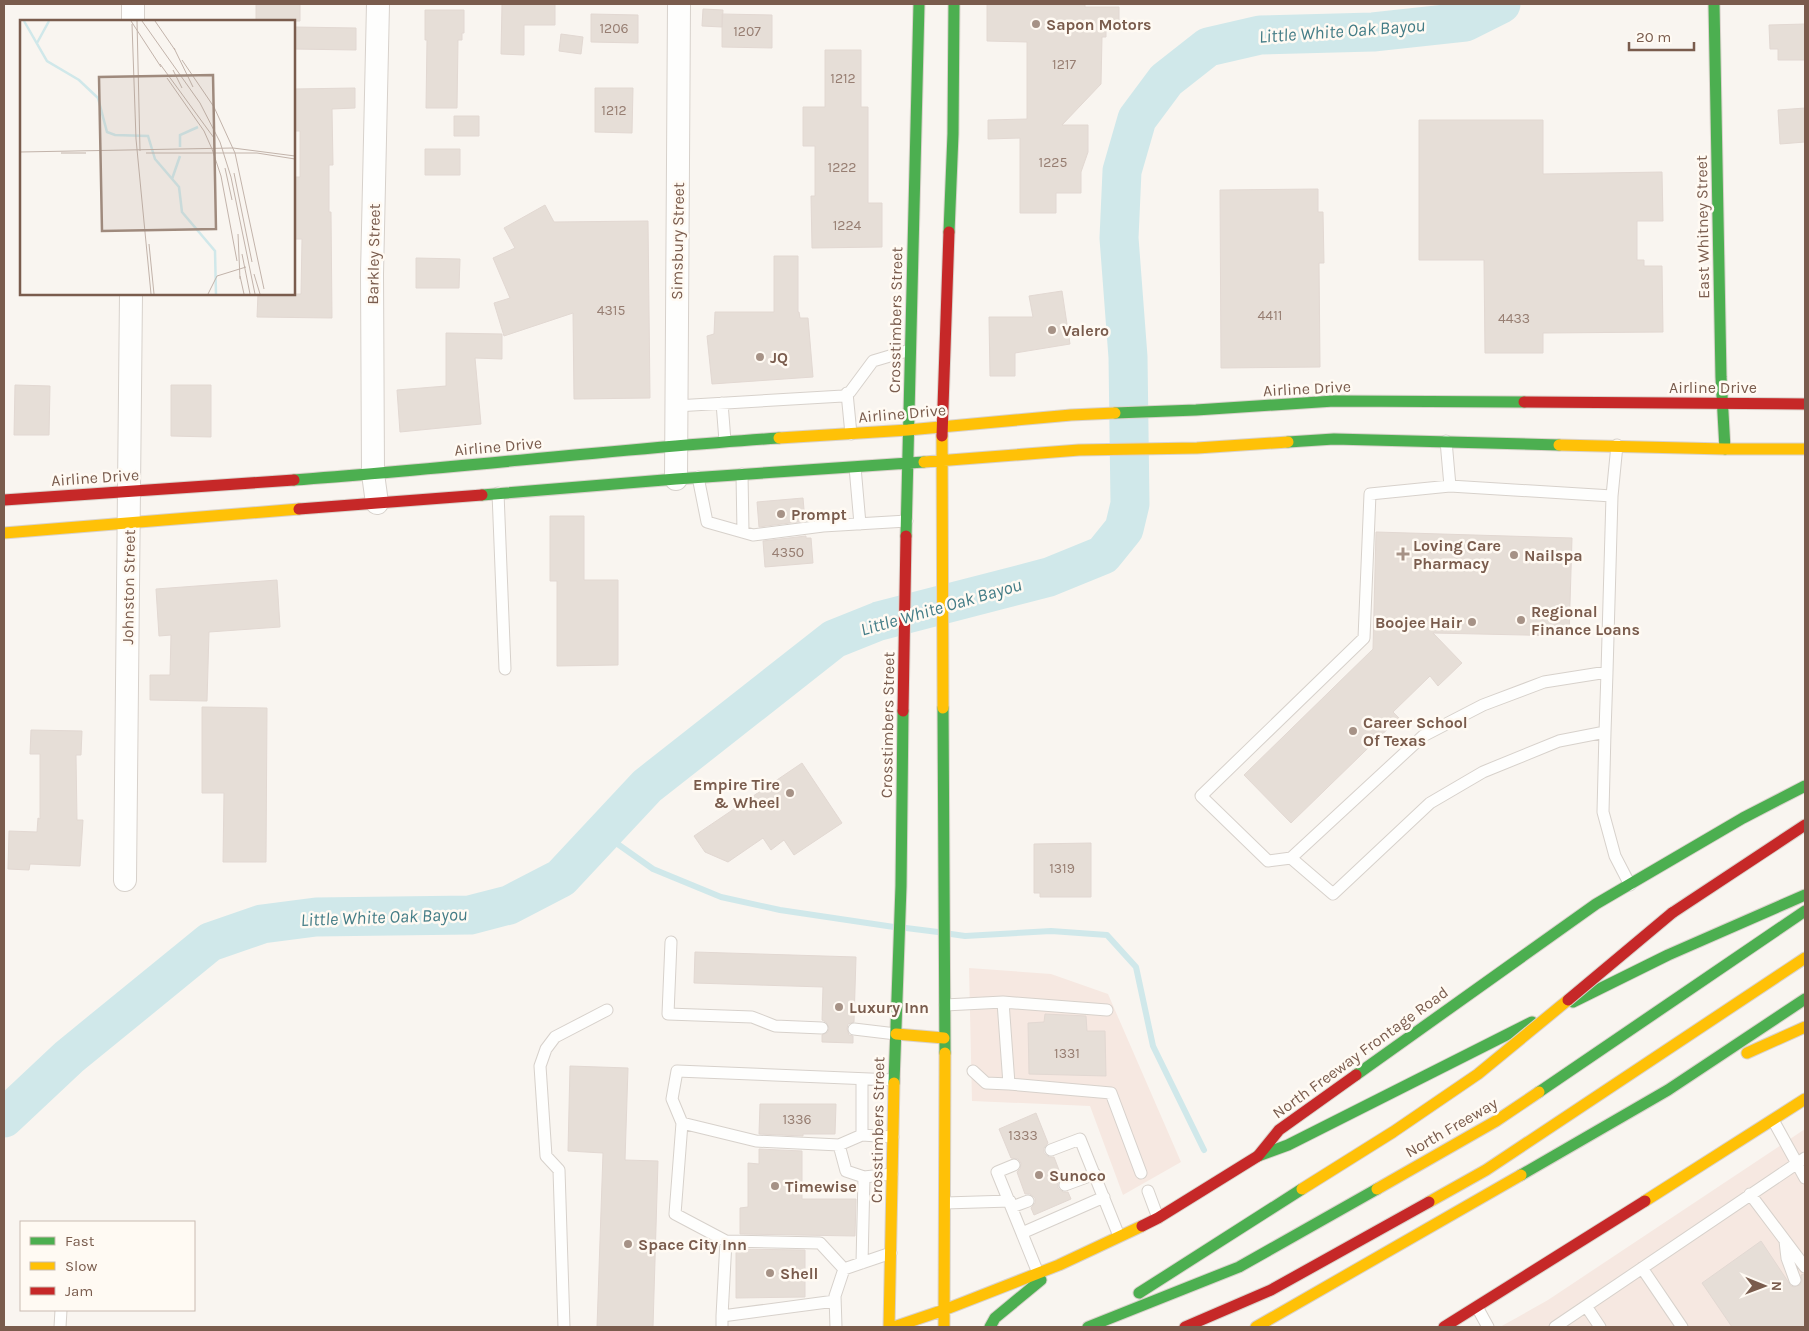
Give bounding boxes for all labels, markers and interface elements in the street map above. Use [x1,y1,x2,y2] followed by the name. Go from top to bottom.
[1258,14,1426,48] water label: Little White Oak Bayou
[1046,15,1152,34] place label: Sapon Motors
[1030,18,1042,30] marker: Sapon Motors
[20,20,295,295] inset map
[599,20,629,37] house number: 1206
[1629,20,1694,52] scale bar
[733,23,761,40] house number: 1207
[1636,28,1671,46] text: 20 m
[1052,56,1076,73] house number: 1217
[830,70,856,87] house number: 1212
[601,102,627,119] house number: 1212
[1039,154,1067,171] house number: 1225
[1692,155,1713,299] street label: East Whitney Street
[828,159,856,176] house number: 1222
[667,182,688,300] street label: Simsbury Street
[363,203,384,305] street label: Barkley Street
[833,217,862,234] house number: 1224
[885,247,906,393] street label: Crosstimbers Street
[597,302,625,319] house number: 4315
[1258,307,1282,324] house number: 4411
[1498,310,1530,327] house number: 4433
[1062,321,1109,340] place label: Valero
[1046,324,1058,336] marker: Valero
[770,348,788,367] place label: JQ
[754,351,766,363] marker: JQ
[1263,377,1351,400] street label: Airline Drive
[1669,378,1757,397] street label: Airline Drive
[857,400,947,427] street label: Airline Drive
[453,433,543,460] street label: Airline Drive
[50,465,140,490] street label: Airline Drive
[791,505,847,524] place label: Prompt
[775,508,787,520] marker: Prompt
[118,529,139,645] street label: Johnston Street
[1413,536,1501,573] place label: Loving Care Pharmacy
[772,544,804,561] house number: 4350
[1524,546,1583,565] place label: Nailspa
[1397,548,1409,560] marker: Loving Care Pharmacy
[1508,549,1520,561] marker: Nailspa
[858,573,1024,641] water label: Little White Oak Bayou
[1531,602,1640,639] place label: Regional Finance Loans
[1375,613,1463,632] place label: Boojee Hair
[1515,614,1527,626] marker: Regional Finance Loans
[1466,616,1478,628] marker: Boojee Hair
[877,652,898,798] street label: Crosstimbers Street
[1363,713,1468,750] place label: Career School Of Texas
[1347,725,1359,737] marker: Career School Of Texas
[693,775,780,812] place label: Empire Tire & Wheel
[784,787,796,799] marker: Empire Tire & Wheel
[1049,860,1075,877] house number: 1319
[300,903,468,931] water label: Little White Oak Bayou
[1269,982,1452,1123] street label: North Freeway Frontage Road
[849,998,929,1017] place label: Luxury Inn
[833,1001,845,1013] marker: Luxury Inn
[1054,1045,1080,1062] house number: 1331
[867,1057,888,1203] street label: Crosstimbers Street
[1402,1093,1501,1162] street label: North Freeway
[782,1111,812,1128] house number: 1336
[1008,1127,1038,1144] house number: 1333
[1049,1166,1106,1185] place label: Sunoco
[1033,1169,1045,1181] marker: Sunoco
[785,1177,857,1196] place label: Timewise
[769,1180,781,1192] marker: Timewise
[20,1221,195,1311] legend
[65,1232,95,1250] text: Fast
[638,1235,747,1254] place label: Space City Inn
[622,1238,634,1250] marker: Space City Inn
[65,1257,97,1275] text: Slow
[1739,1261,1789,1311] north arrow
[780,1264,818,1283] place label: Shell
[764,1267,776,1279] marker: Shell
[1768,1281,1785,1291] text: N
[65,1282,93,1300] text: Jam

